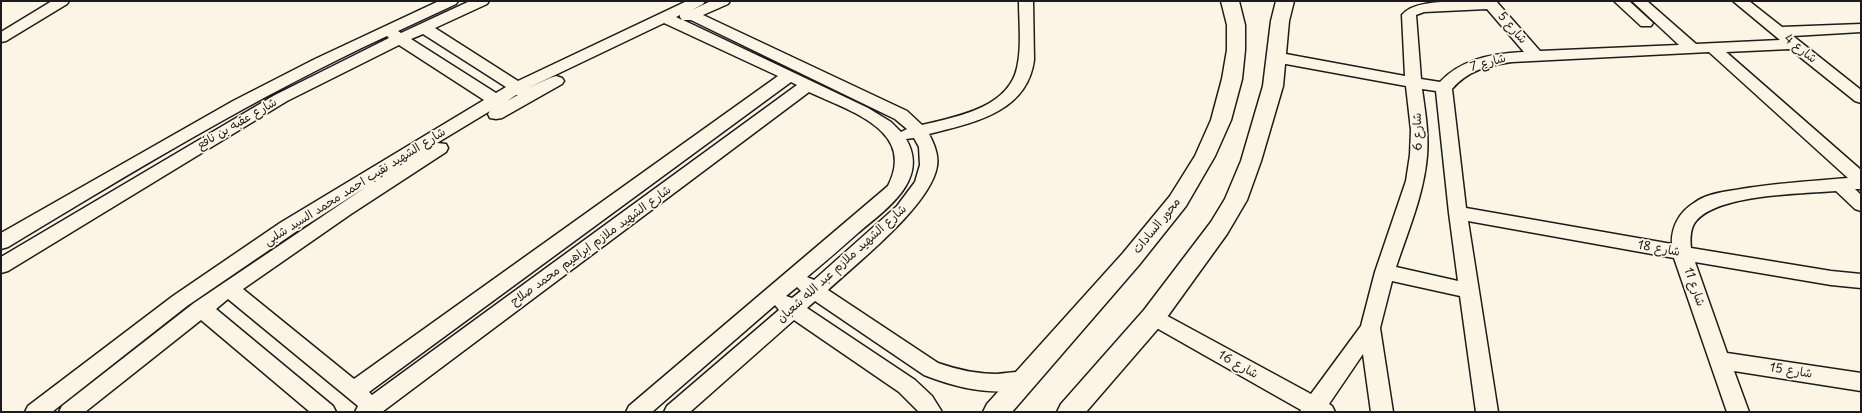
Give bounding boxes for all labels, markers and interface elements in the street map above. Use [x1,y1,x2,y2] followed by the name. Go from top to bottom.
[1494,9,1530,47] street label: شارع 5
[1781,32,1819,66] street label: شارع 4
[1468,51,1508,75] street label: شارع 7
[195,95,279,153] street label: شارع عقبه بن نافع
[1410,113,1426,151] street label: شارع 6
[262,125,448,249] street label: شارع الشهيد نقيب احمد محمد السيد شلبى
[508,183,674,309] street label: شارع الشهيد ملازم ابراهيم محمد صلاح
[1130,195,1184,257] street label: محور السادات
[774,202,910,326] street label: شارع الشهيد ملازم عبد الله شعبان
[1637,238,1681,260] street label: شارع 18
[1680,266,1708,308] street label: شارع 11
[1215,348,1261,382] street label: شارع 16
[1769,361,1813,381] street label: شارع 15

